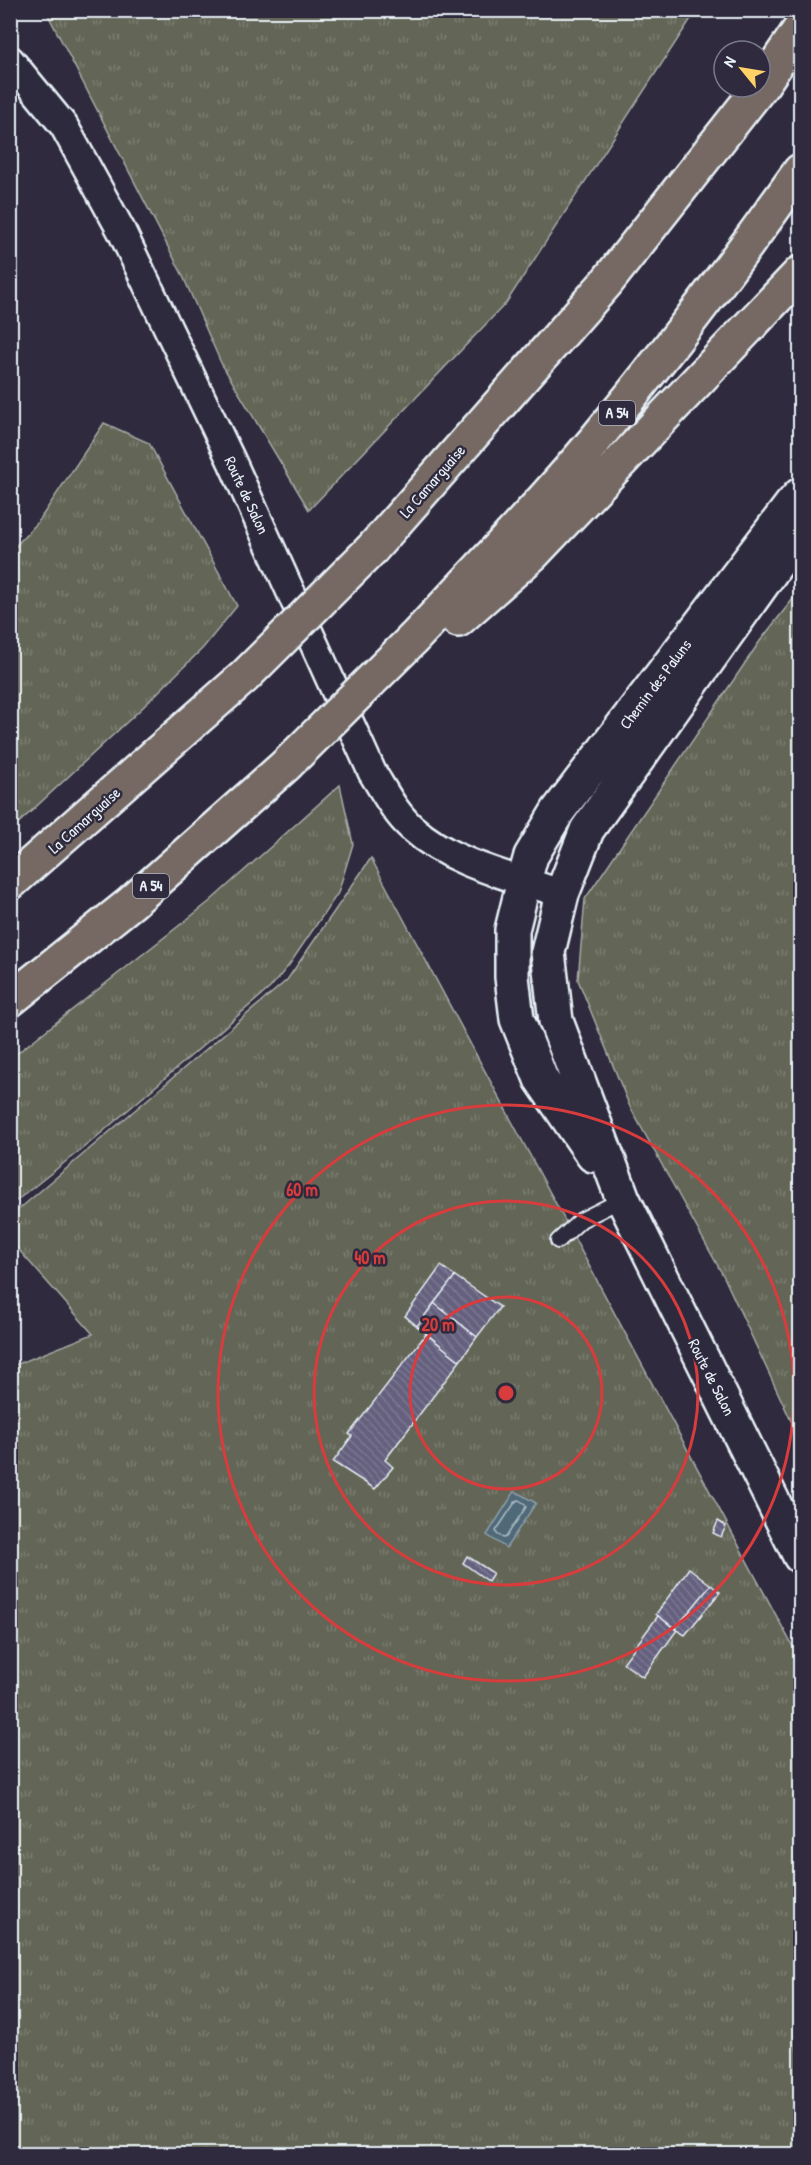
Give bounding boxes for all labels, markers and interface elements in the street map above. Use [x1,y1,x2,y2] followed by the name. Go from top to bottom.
[712,39,772,99] north arrow
[717,52,741,71] text: N
[599,401,635,425] road number: A 54
[394,439,470,522] street label: La Camarguaise
[219,453,275,537] street label: Route de Salon
[614,634,696,734] street label: Chemin des Paluns
[43,781,125,858] street label: La Camarguaise
[133,874,169,898] road number: A 54
[286,1177,318,1202] text: 60 m
[354,1245,386,1270] text: 40 m
[422,1312,454,1337] text: 20 m
[683,1335,741,1419] street label: Route de Salon
[496,1383,516,1403] centre of rings

